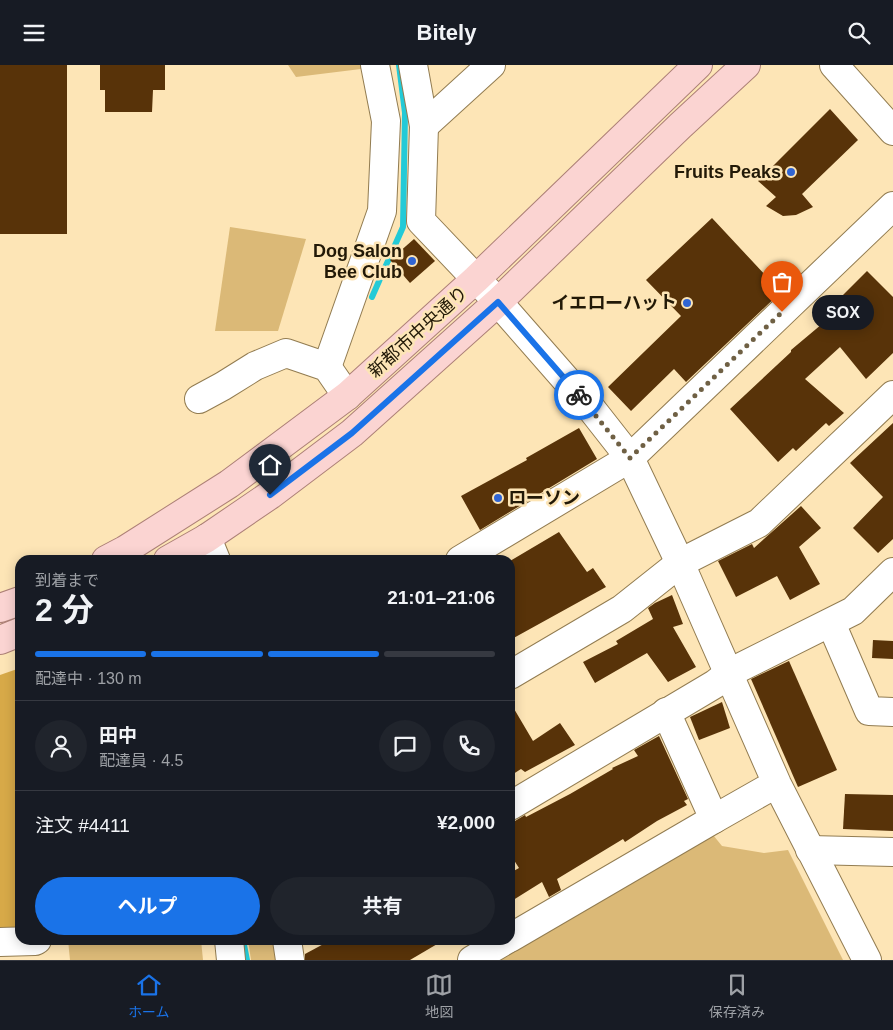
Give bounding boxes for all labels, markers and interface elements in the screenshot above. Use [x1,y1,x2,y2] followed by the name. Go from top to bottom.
[20,19,48,47] icon: menu
[845,19,873,47] icon: search
[417,20,476,45] text: Bitely
[674,162,781,182] place label: Fruits Peaks
[785,166,797,178] marker: Fruits Peaks
[313,241,402,282] place label: Dog Salon Bee Club
[406,255,418,267] marker: Dog Salon Bee Club
[761,261,803,312] pin
[768,268,796,296] icon: bag
[364,282,472,382] street label: 新都市中央通り
[552,293,677,313] place label: イエローハット
[812,295,874,329] callout: SOX
[681,297,693,309] marker: イエローハット
[826,304,860,321] text: SOX
[554,370,604,420] courier
[565,381,593,409] icon: bike
[249,444,291,495] pin
[256,451,284,479] icon: home
[508,488,580,508] place label: ローソン
[492,492,504,504] marker: ローソン
[35,572,99,589] text: 到着まで
[387,587,495,608] text: 21:01–21:06
[35,592,94,628] text: 2 分
[35,670,142,687] text: 配達中 · 130 m
[35,720,87,772] button: person
[379,720,431,772] button: chat
[443,720,495,772] button: phone
[99,725,137,746] text: 田中
[99,752,183,769] text: 配達員 · 4.5
[437,812,495,833] text: ¥2,000
[35,815,130,836] text: 注文 #4411
[35,877,260,935] button: ヘルプ
[270,877,495,935] button: 共有
[128,971,169,1021] tab: ホーム
[425,971,453,1021] tab: 地図
[709,971,765,1021] tab: 保存済み

